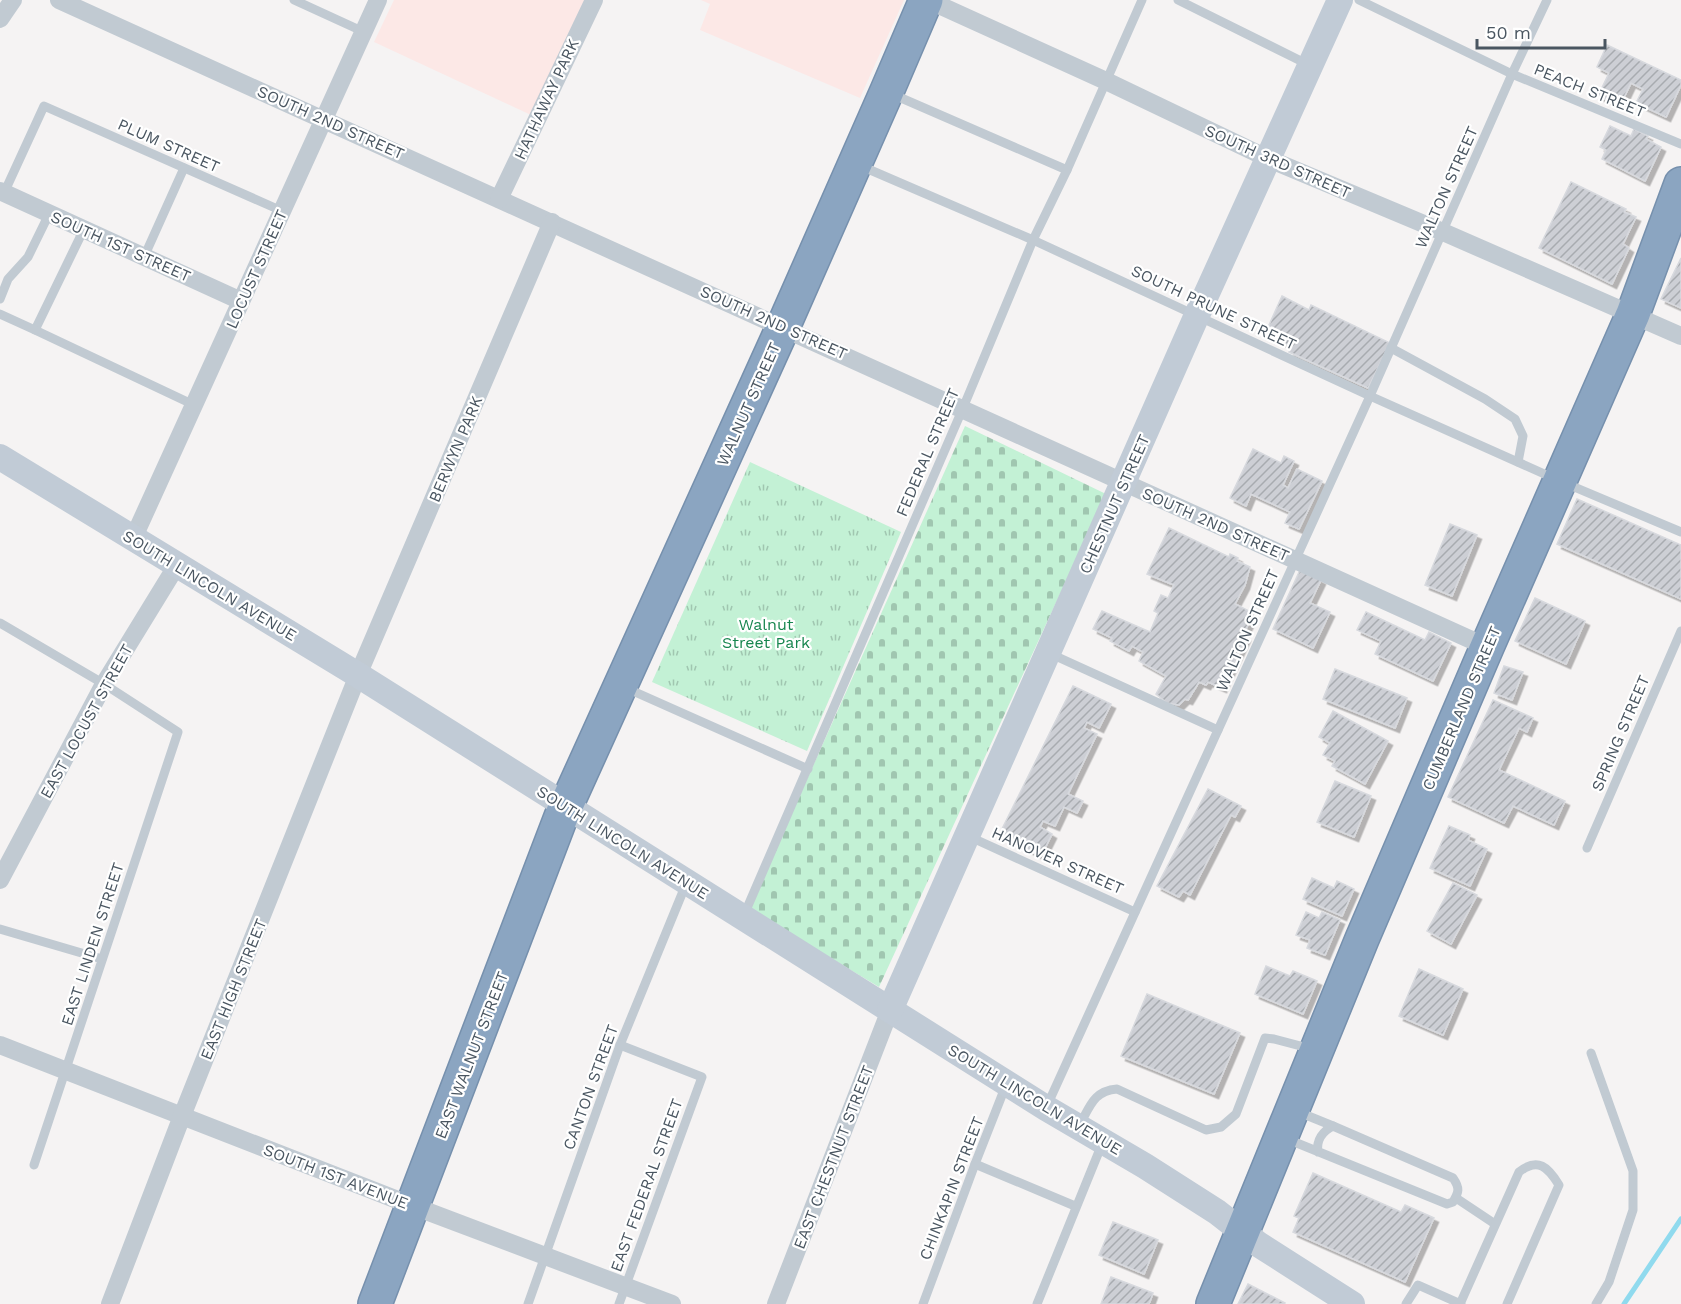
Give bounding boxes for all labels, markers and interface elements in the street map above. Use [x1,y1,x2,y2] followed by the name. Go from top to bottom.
[1477,12,1604,50] scale bar
[1486,22,1531,43] text: 50 m
[510,35,583,163] street label: HATHAWAY PARK
[1531,59,1649,122] street label: PEACH STREET
[254,82,407,164] street label: SOUTH 2ND STREET
[115,114,223,177] street label: PLUM STREET
[1202,121,1354,202] street label: SOUTH 3RD STREET
[1411,123,1482,251] street label: WALTON STREET
[48,207,194,286] street label: SOUTH 1ST STREET
[222,207,291,332] street label: LOCUST STREET
[1128,261,1300,354] street label: SOUTH PRUNE STREET
[697,282,850,364] street label: SOUTH 2ND STREET
[713,339,784,469] street label: WALNUT STREET
[892,385,963,519] street label: FEDERAL STREET
[425,393,487,505] street label: BERWYN PARK
[1075,431,1154,577] street label: CHESTNUT STREET
[1139,484,1292,566] street label: SOUTH 2ND STREET
[120,526,300,645] street label: SOUTH LINCOLN AVENUE
[1212,566,1283,694] street label: WALTON STREET
[722,615,810,652] park label: Walnut Street Park
[1418,623,1505,793] street label: CUMBERLAND STREET
[36,641,137,802] street label: EAST LOCUST STREET
[1587,672,1654,794] street label: SPRING STREET
[533,782,712,903] street label: SOUTH LINCOLN AVENUE
[989,823,1127,898] street label: HANOVER STREET
[57,860,128,1028] street label: EAST LINDEN STREET
[196,916,271,1063] street label: EAST HIGH STREET
[431,969,512,1141] street label: EAST WALNUT STREET
[559,1022,622,1152] street label: CANTON STREET
[945,1040,1125,1159] street label: SOUTH LINCOLN AVENUE
[790,1062,877,1252] street label: EAST CHESTNUT STREET
[606,1096,687,1274] street label: EAST FEDERAL STREET
[915,1113,988,1263] street label: CHINKAPIN STREET
[261,1140,411,1213] street label: SOUTH 1ST AVENUE

